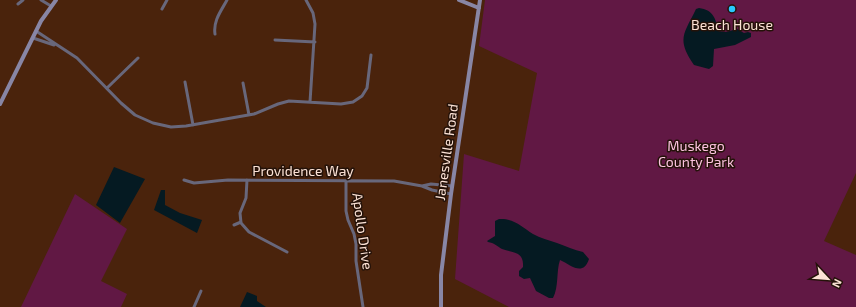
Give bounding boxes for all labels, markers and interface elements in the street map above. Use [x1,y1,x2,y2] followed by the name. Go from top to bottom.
[727,4,737,14] marker: Beach House
[691,16,773,33] place label: Beach House
[431,103,461,201] street label: Janesville Road
[658,137,734,170] park label: Muskego County Park
[252,162,354,179] street label: Providence Way
[349,191,377,271] street label: Apollo Drive
[808,259,848,299] north arrow
[830,277,845,290] text: N

